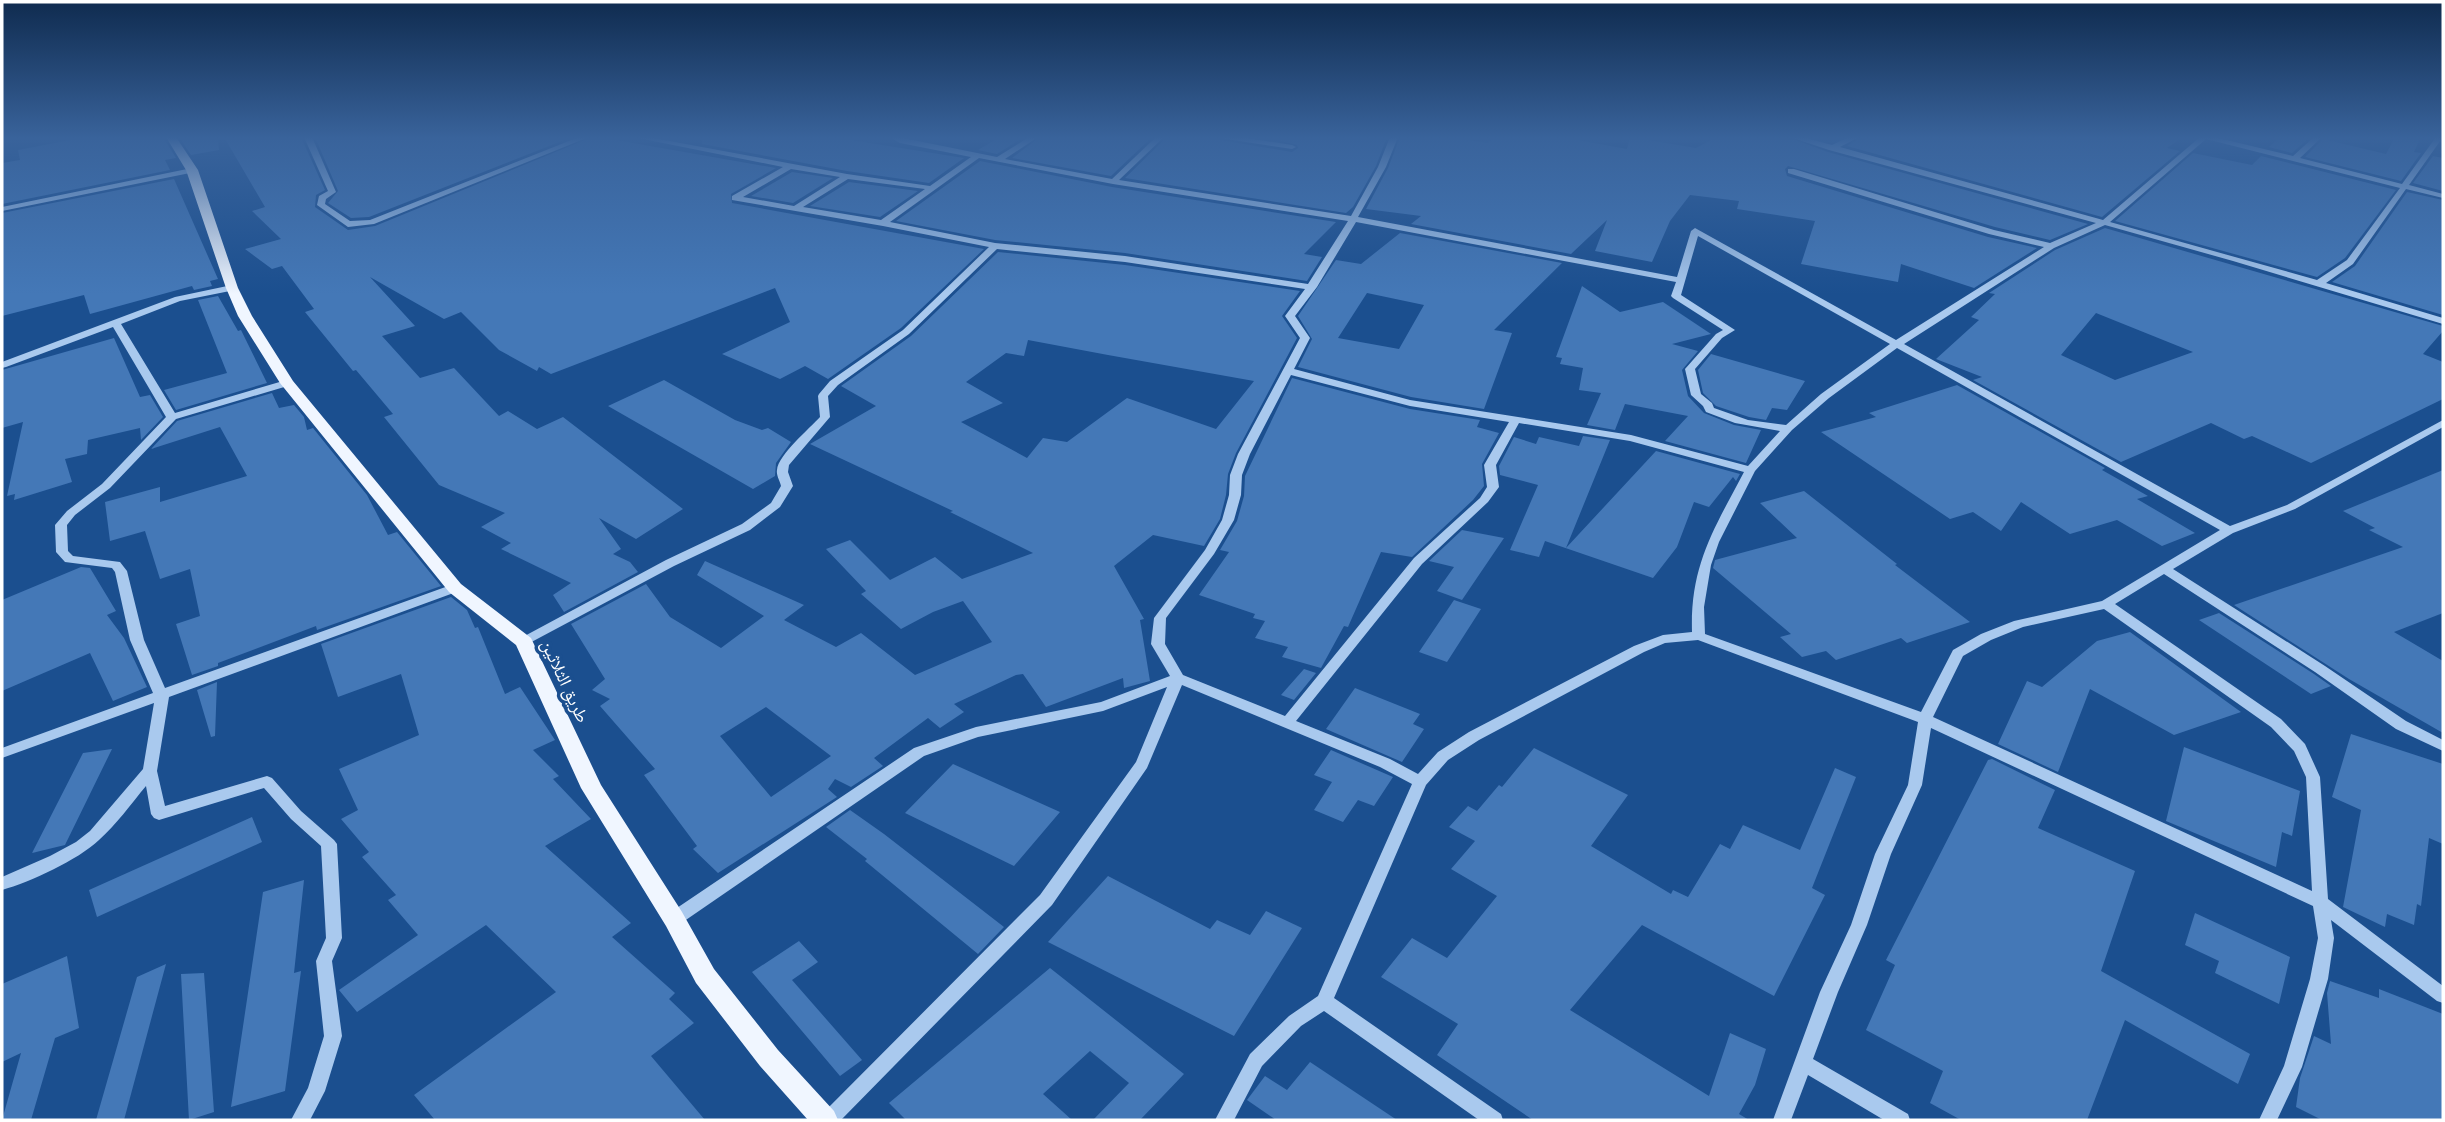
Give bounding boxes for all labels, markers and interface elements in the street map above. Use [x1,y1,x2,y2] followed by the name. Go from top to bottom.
[536,636,594,726] street label: طريق الثلاثين

